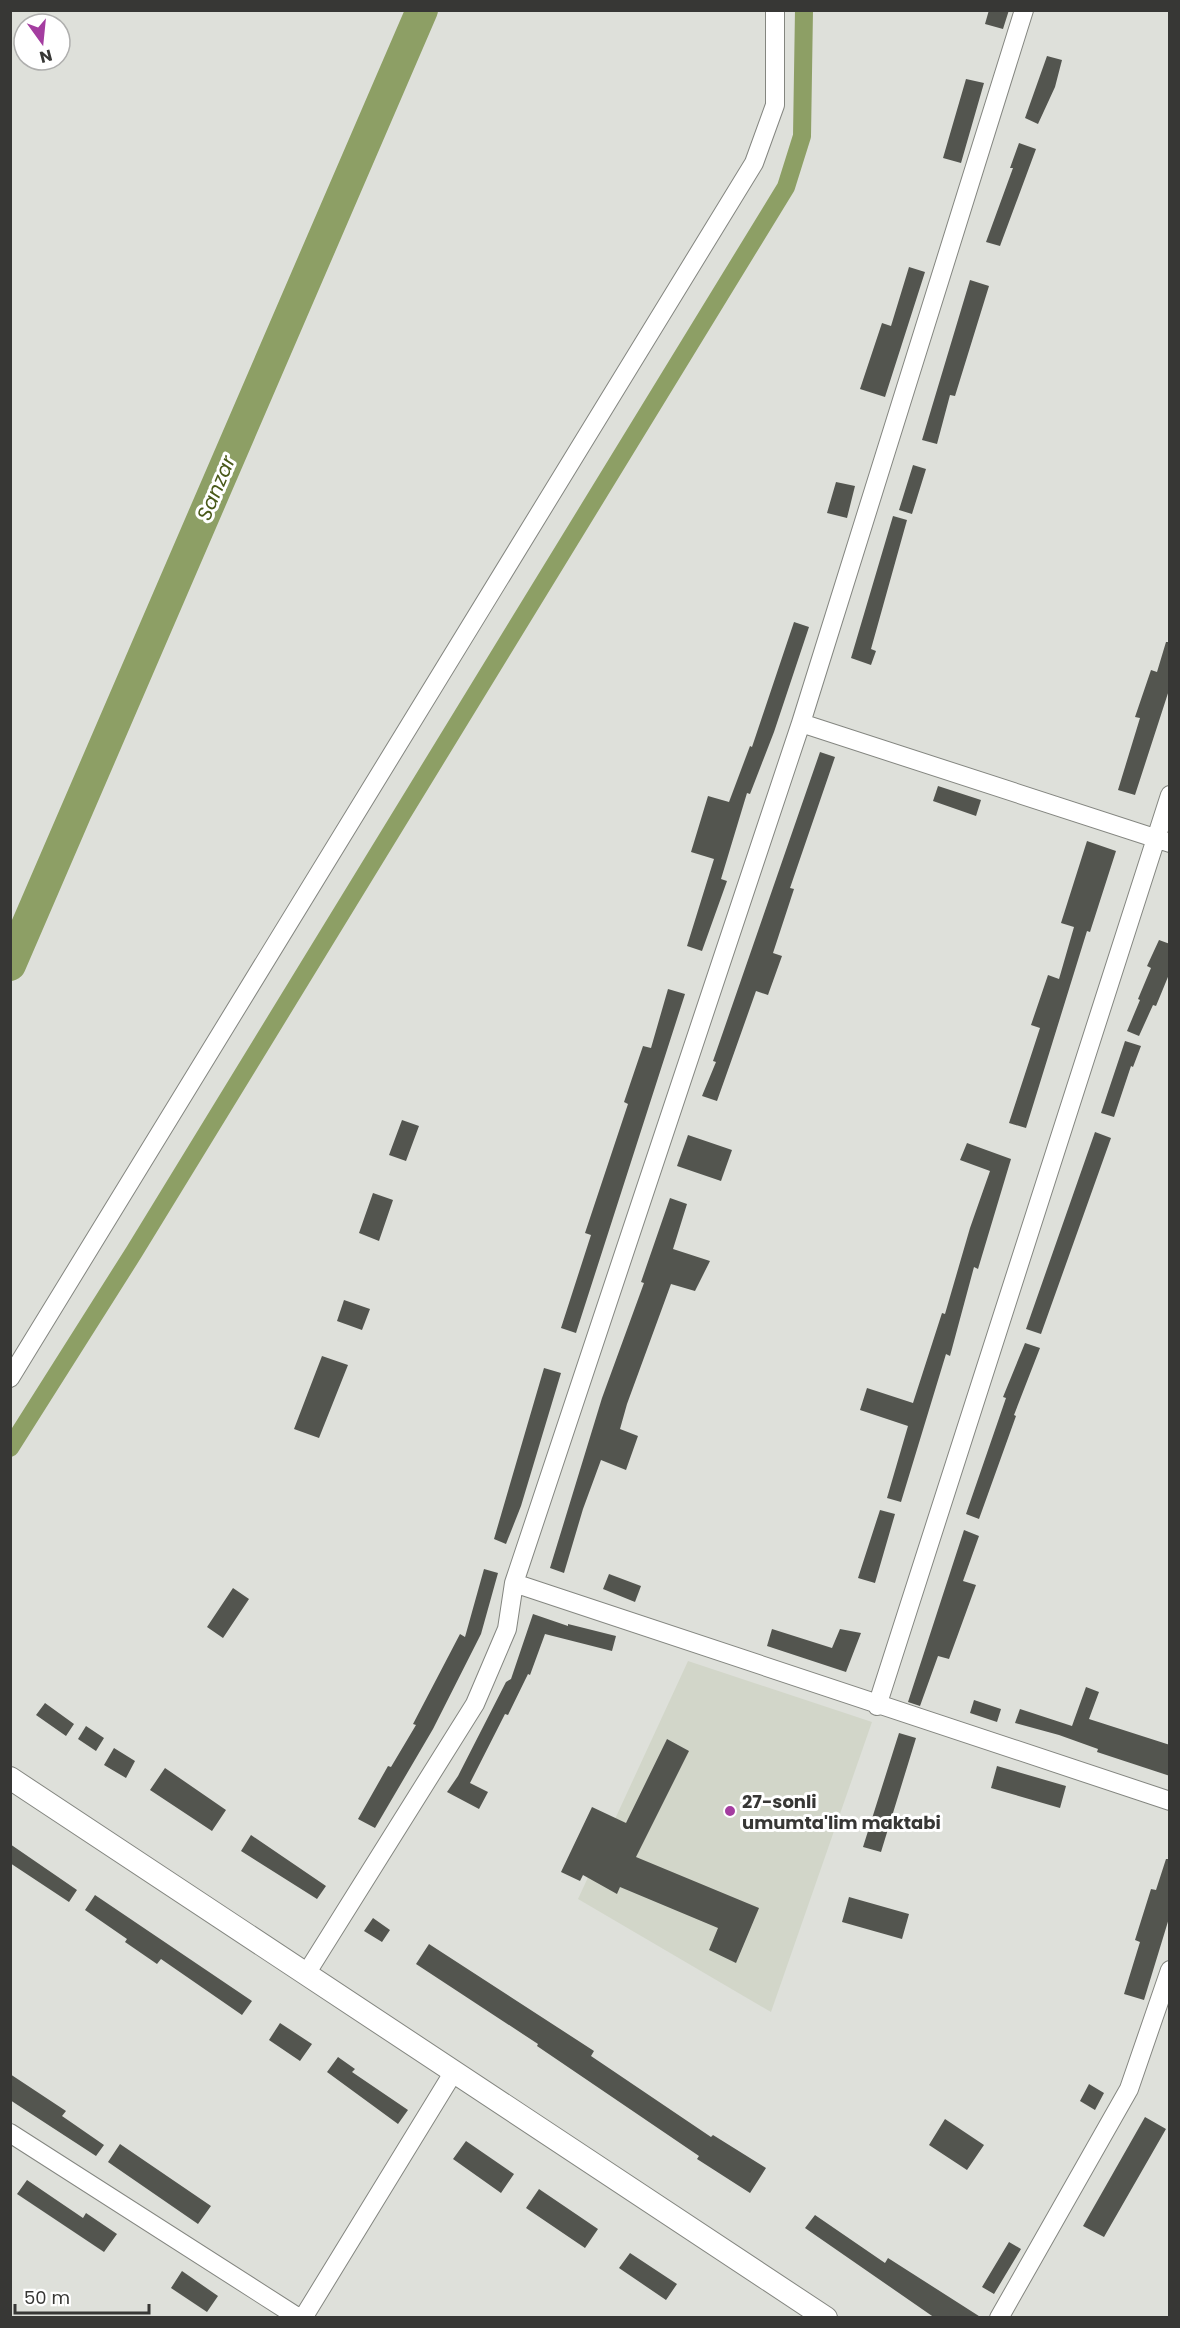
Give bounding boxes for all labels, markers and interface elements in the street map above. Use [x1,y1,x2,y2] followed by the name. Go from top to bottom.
[12,12,72,72] north arrow
[37,43,55,69] text: N
[190,451,242,525] water label: Sanzar
[742,1789,941,1835] place label: 27-sonli umumta'lim maktabi
[723,1804,737,1818] marker: 27-sonli umumta'lim maktabi
[15,2277,148,2315] scale bar
[24,2285,70,2310] text: 50 m

